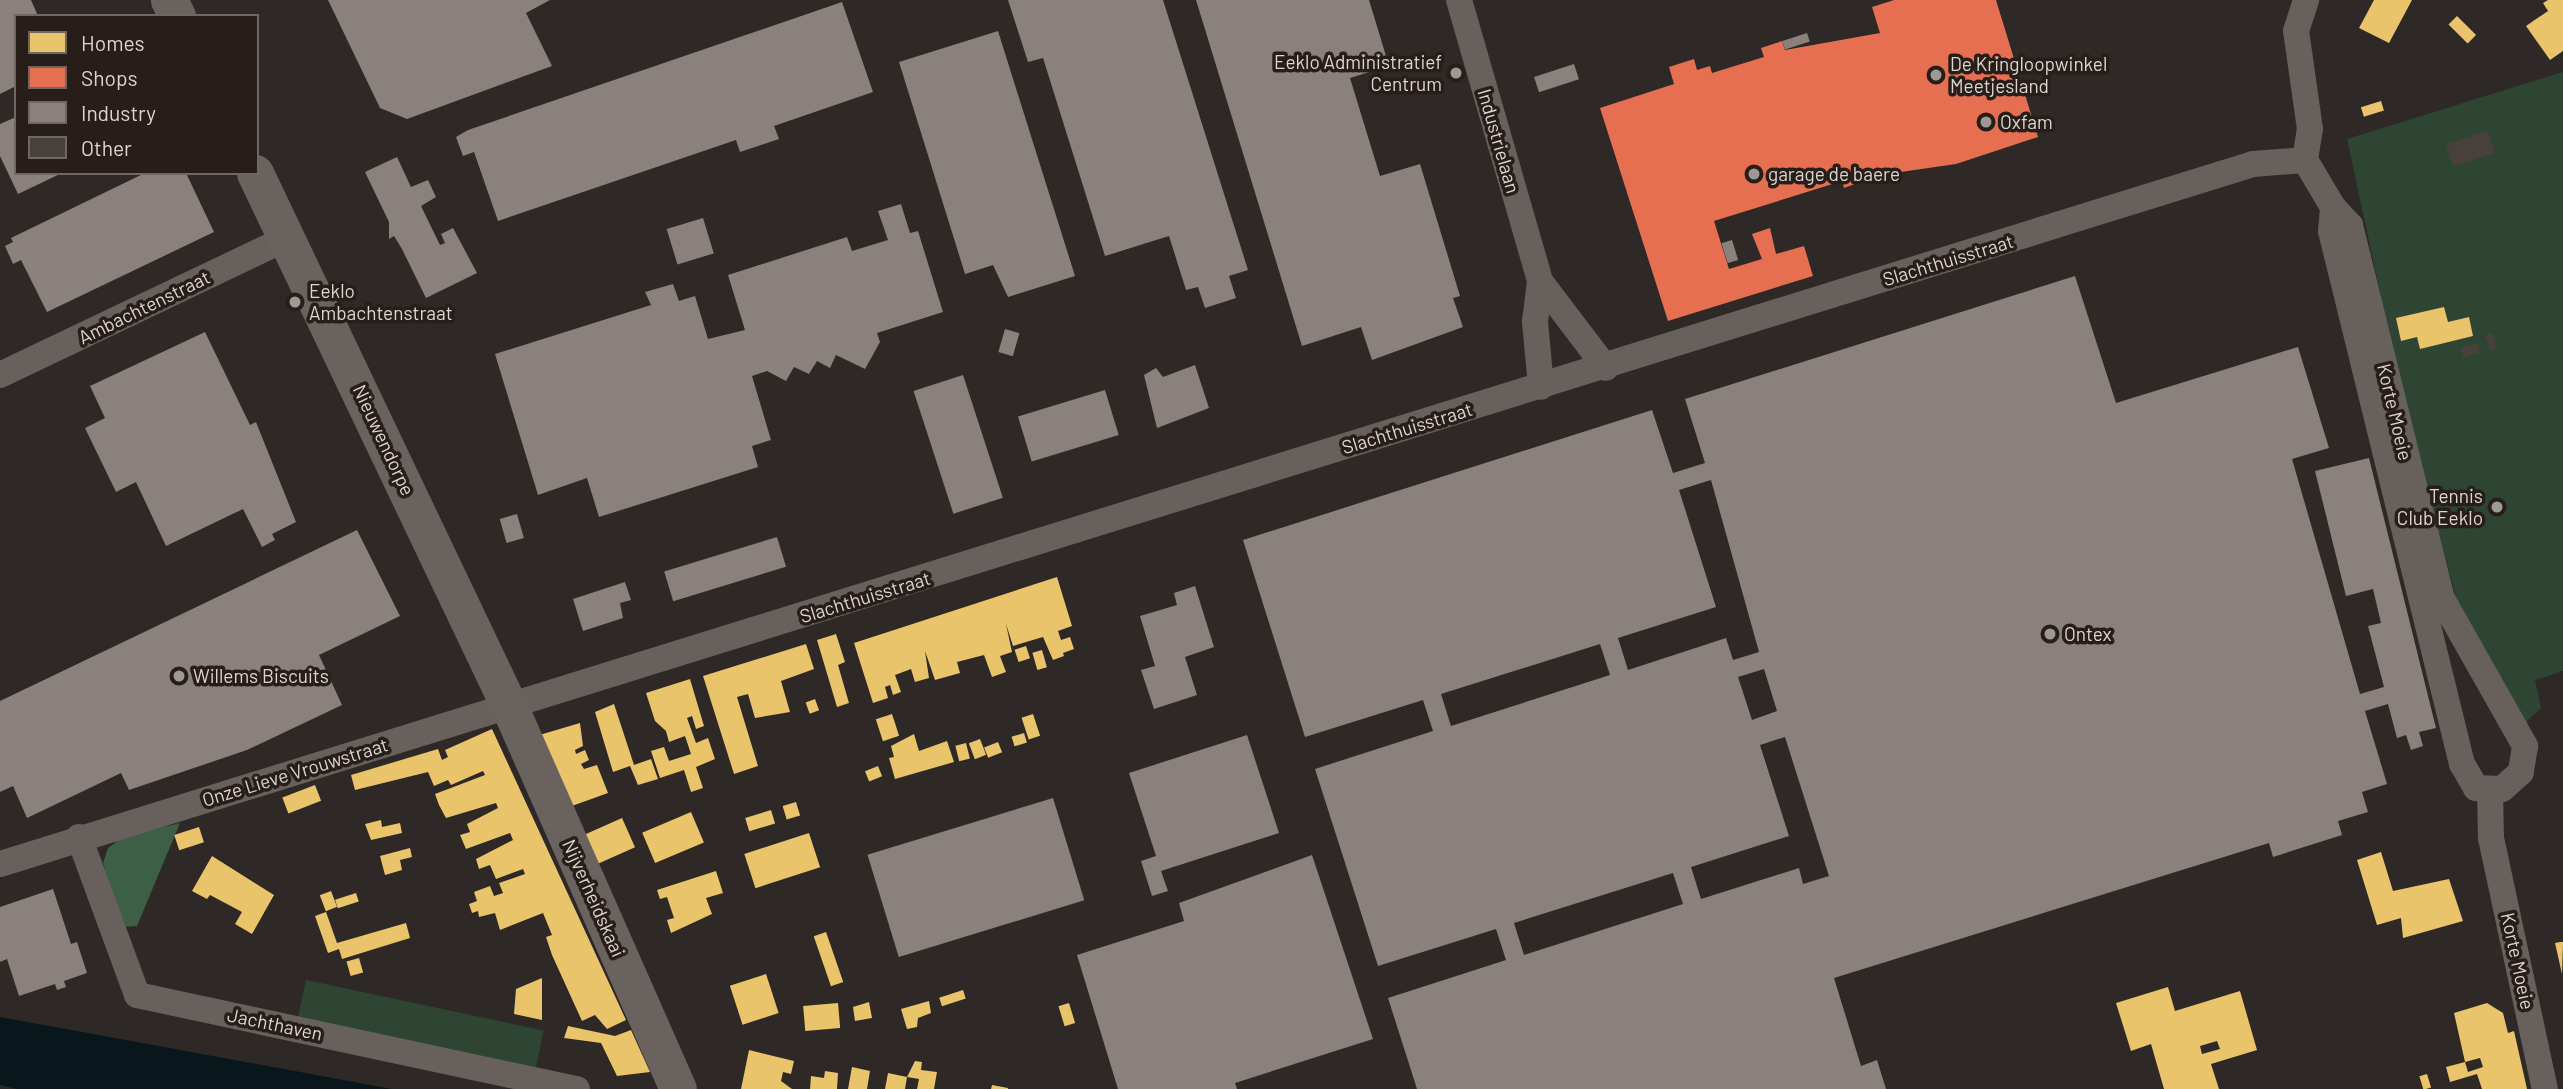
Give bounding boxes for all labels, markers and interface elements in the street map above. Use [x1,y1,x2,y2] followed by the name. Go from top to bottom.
[14,14,259,175] legend
[81,30,145,55] text: Homes
[1274,51,1442,95] place label: Eeklo Administratief Centrum
[1950,53,2107,97] place label: De Kringloopwinkel Meetjesland
[81,65,138,90] text: Shops
[1448,65,1464,81] marker: Eeklo Administratief Centrum
[1928,67,1944,83] marker: De Kringloopwinkel Meetjesland
[1473,86,1525,196] street label: Industrielaan
[81,100,156,125] text: Industry
[2000,111,2053,133] place label: Oxfam
[1978,114,1994,130] marker: Oxfam
[81,135,132,160] text: Other
[1768,163,1900,185] place label: garage de baere
[1746,166,1762,182] marker: garage de baere
[1880,229,2016,291] street label: Slachthuisstraat
[74,265,214,349] street label: Ambachtenstraat
[309,280,453,324] place label: Eeklo Ambachtenstraat
[287,294,303,310] marker: Eeklo Ambachtenstraat
[2373,361,2417,463] street label: Korte Moeie
[348,381,420,499] street label: Nieuwendorpe
[1339,397,1475,459] street label: Slachthuisstraat
[2397,485,2483,529] place label: Tennis Club Eeklo
[2489,499,2505,515] marker: Tennis Club Eeklo
[797,566,933,628] street label: Slachthuisstraat
[2064,623,2112,645] place label: Ontex
[2042,626,2058,642] marker: Ontex
[193,665,329,687] place label: Willems Biscuits
[171,668,187,684] marker: Willems Biscuits
[199,733,391,811] street label: Onze Lieve Vrouwstraat
[558,836,630,960] street label: Nijverheidskaai
[2497,910,2539,1012] street label: Korte Moeie
[225,1003,325,1045] street label: Jachthaven

